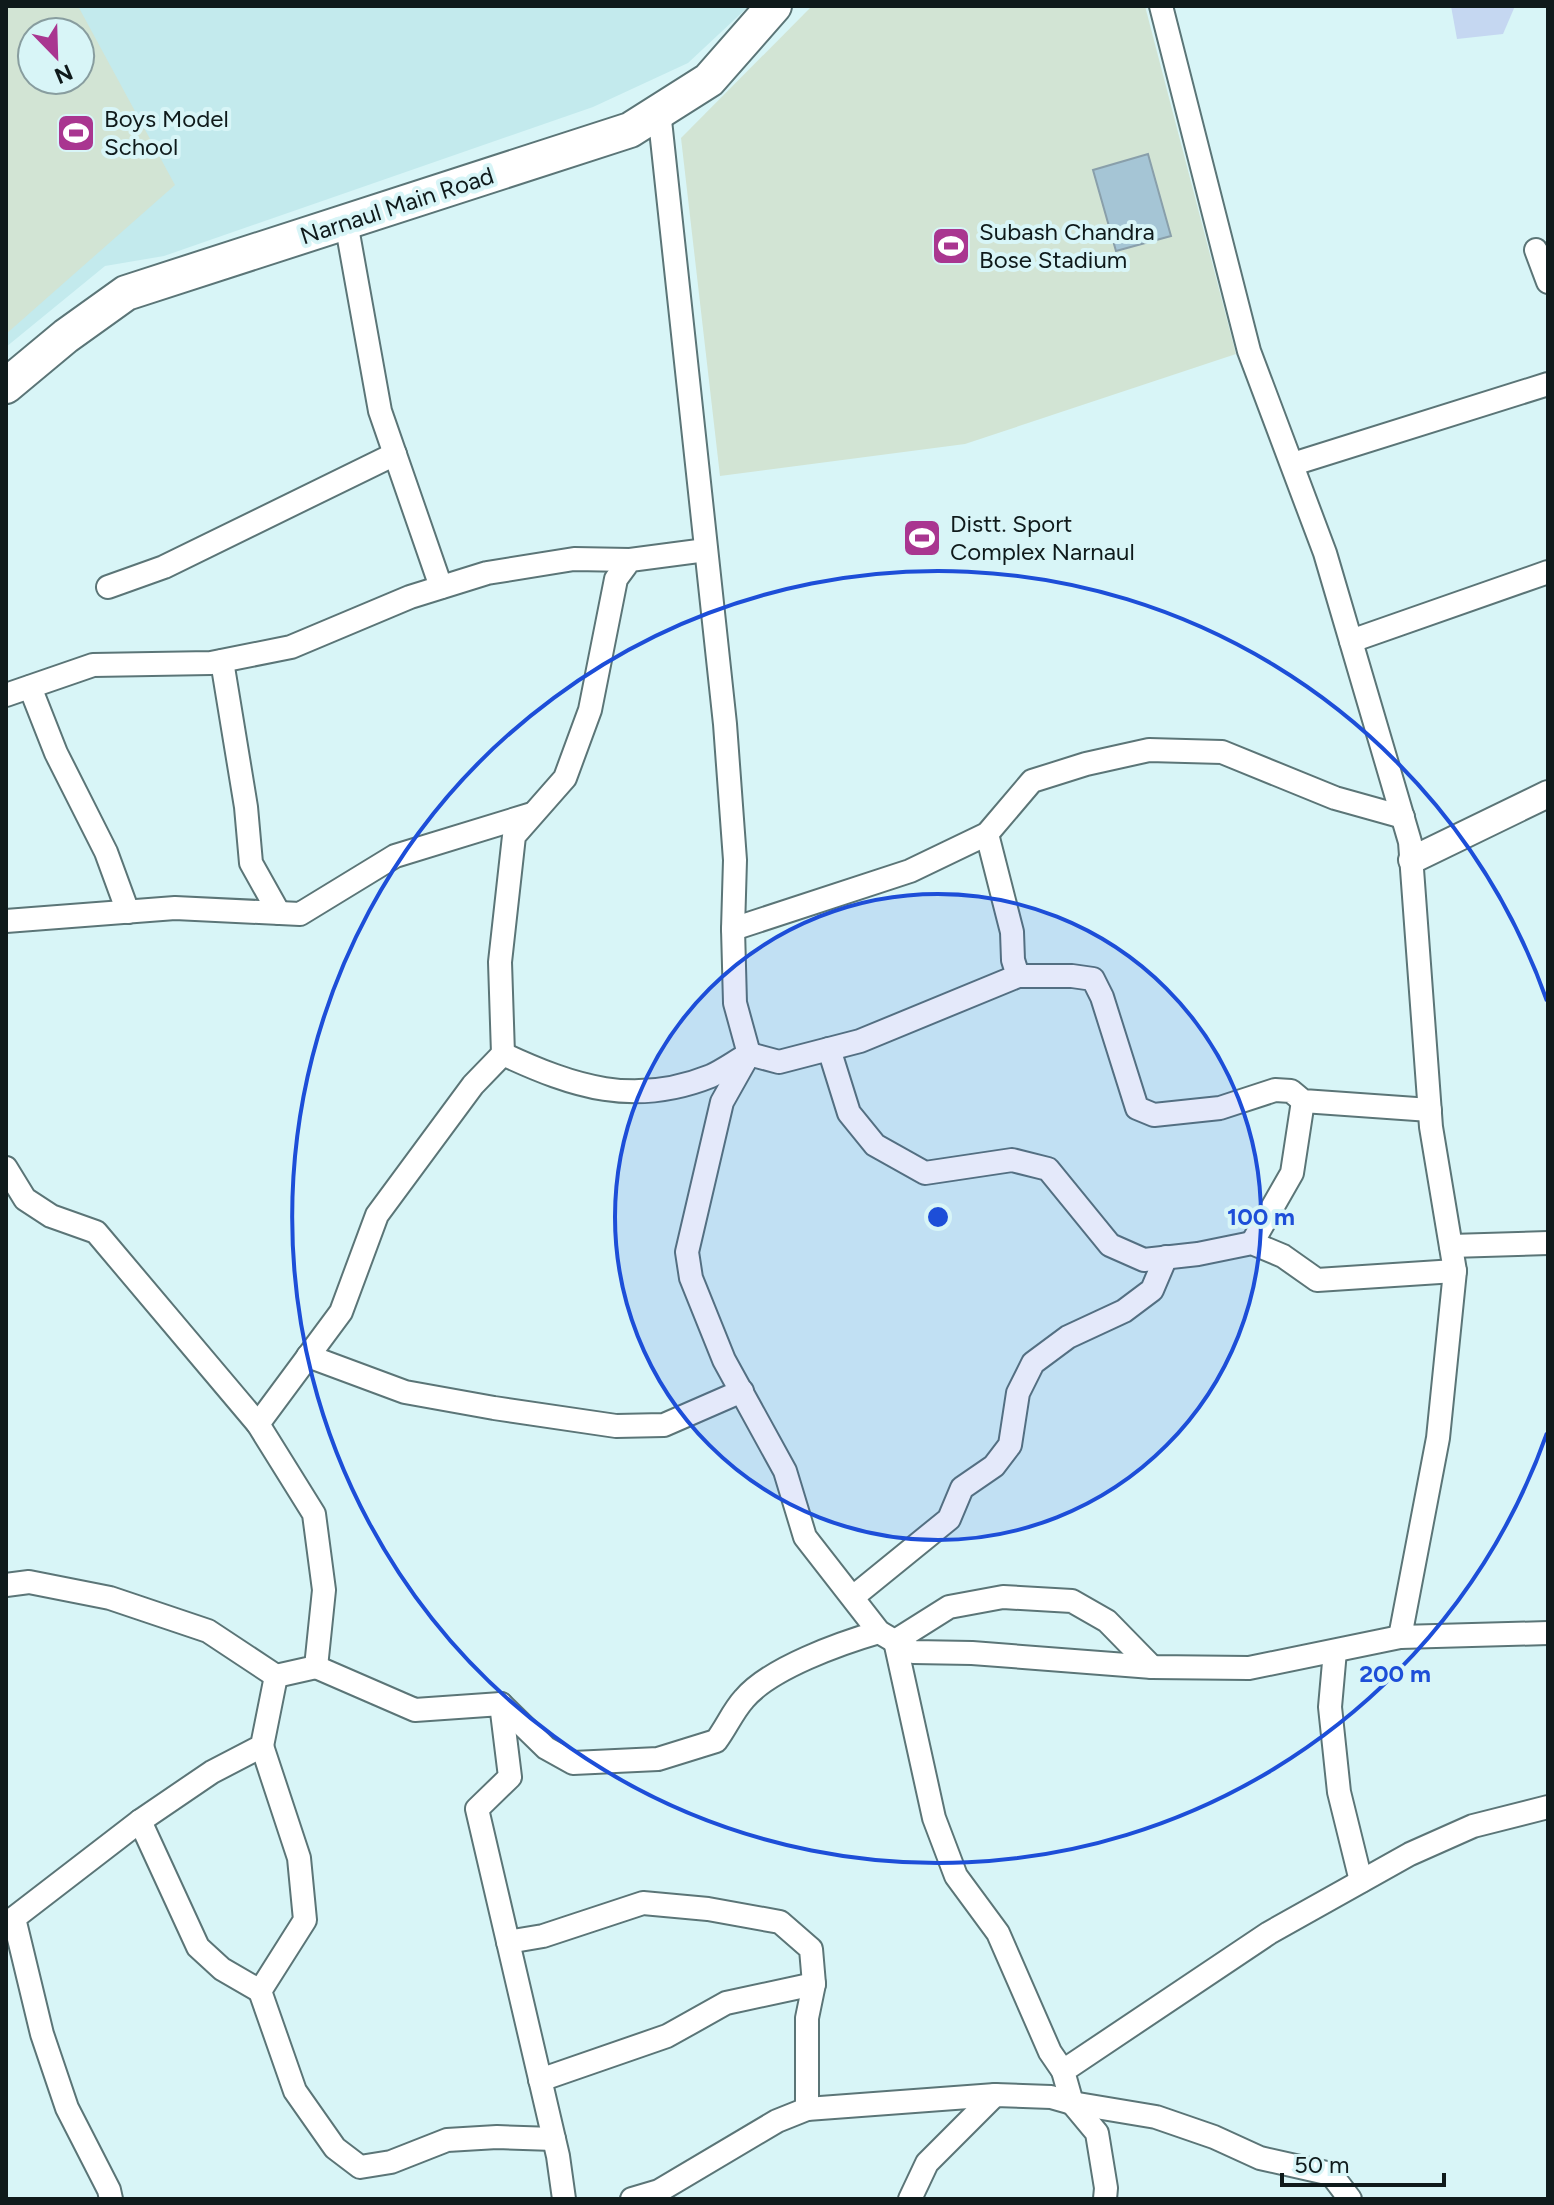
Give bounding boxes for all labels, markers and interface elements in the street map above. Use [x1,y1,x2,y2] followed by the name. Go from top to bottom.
[16,16,96,96] north arrow
[51,58,77,90] text: N
[104,104,229,161] place label: Boys Model School
[55,112,97,154] sports icon: Boys Model School
[296,161,497,251] street label: Narnaul Main Road
[979,217,1155,274] place label: Subash Chandra Bose Stadium
[930,225,972,267] sports icon: Subash Chandra Bose Stadium
[950,509,1135,566] place label: Distt. Sport Complex Narnaul
[901,517,943,559] sports icon: Distt. Sport Complex Narnaul
[1227,1202,1295,1231] text: 100 m
[924,1203,952,1231] centre of rings
[1359,1659,1431,1688] text: 200 m
[1282,2137,1444,2187] scale bar
[1294,2150,1350,2179] text: 50 m

